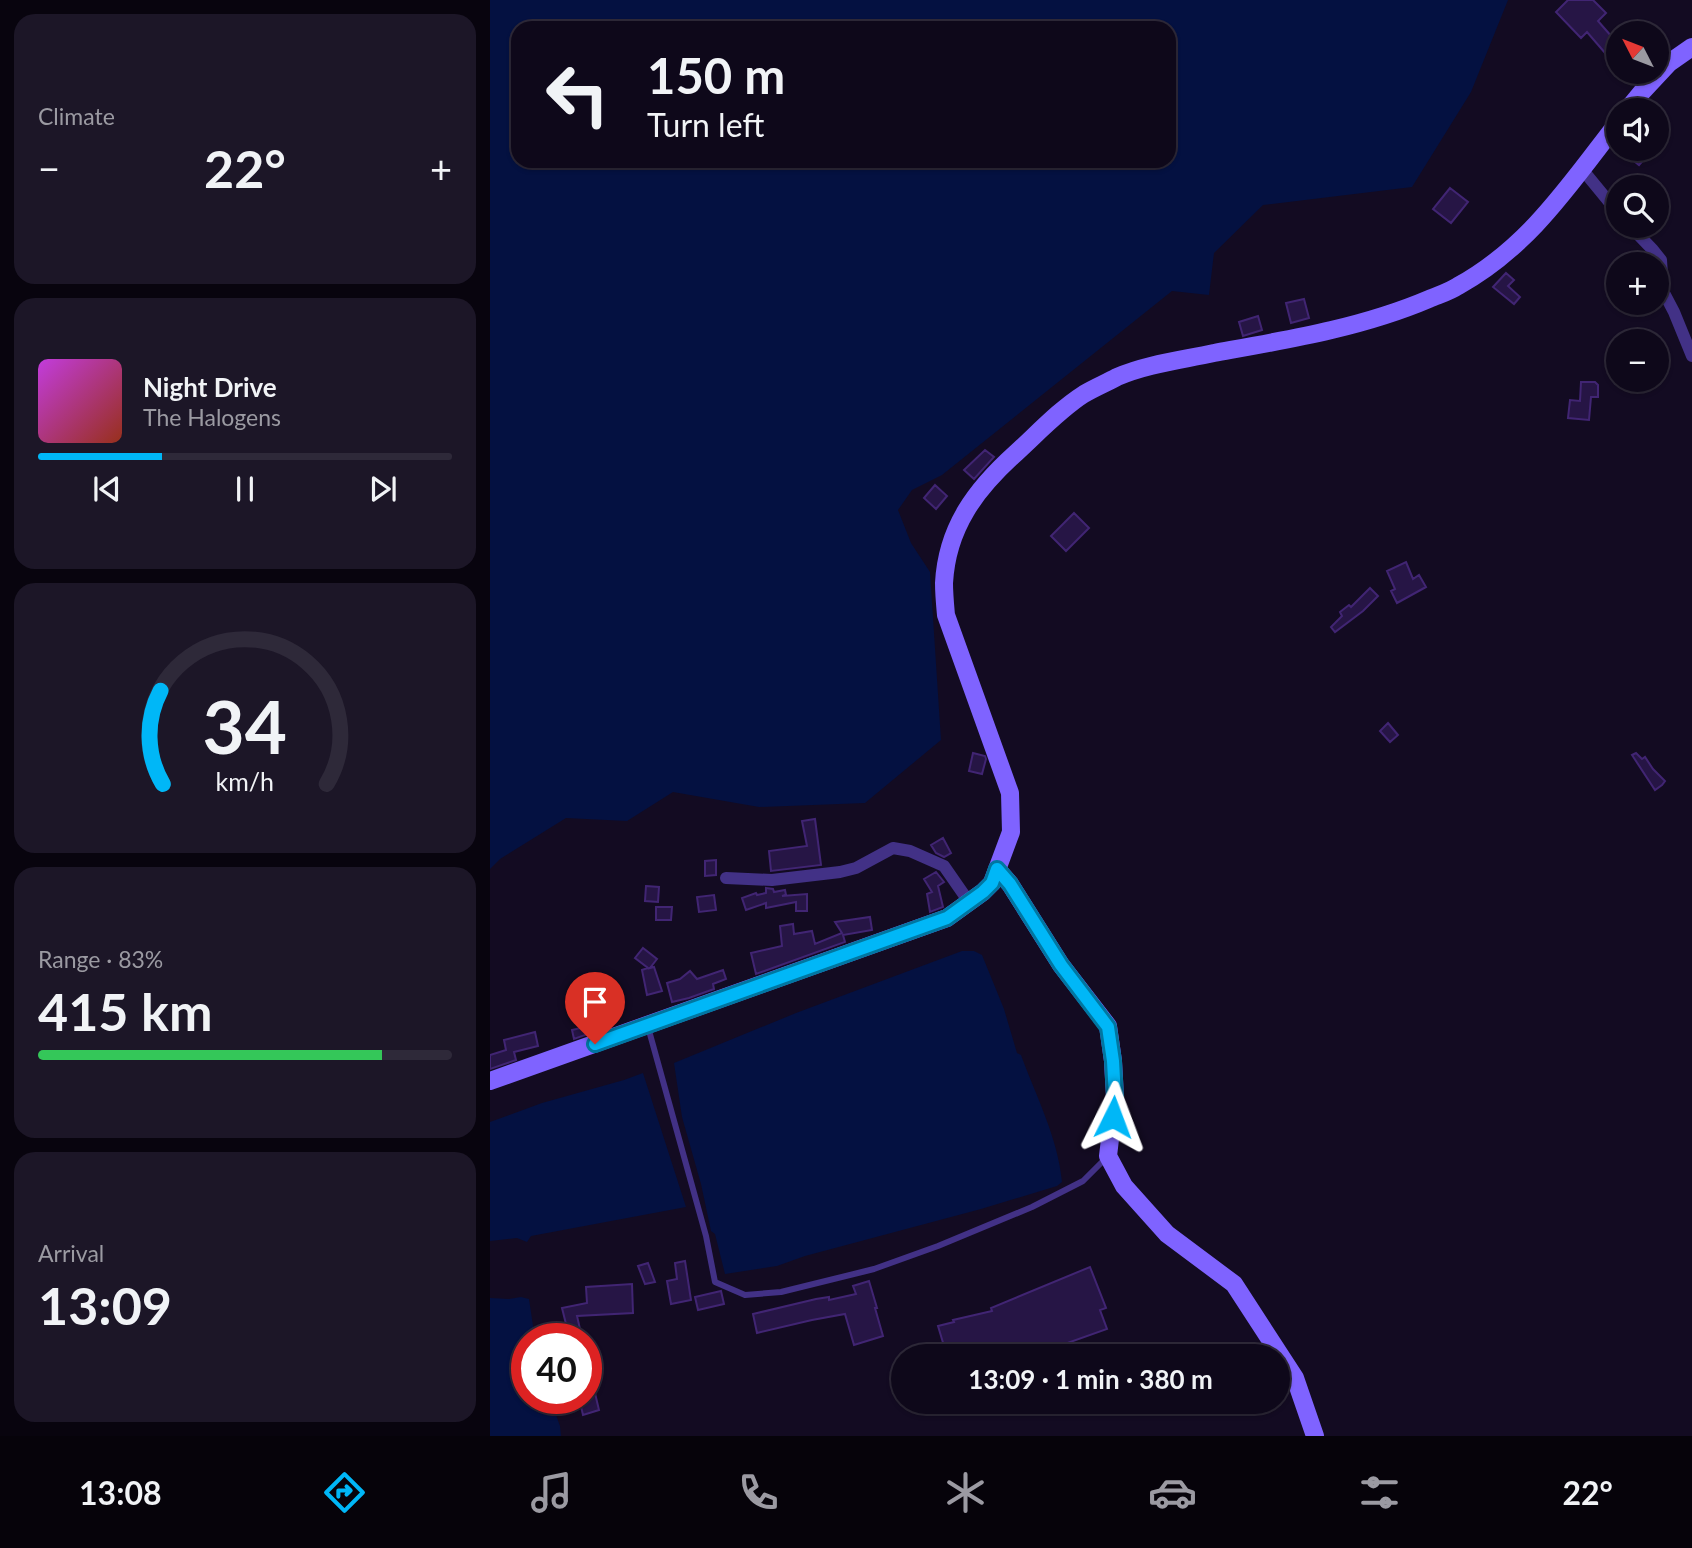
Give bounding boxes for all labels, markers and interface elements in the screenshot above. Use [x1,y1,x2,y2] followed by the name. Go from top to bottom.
[1606,21,1670,84] north arrow
[1606,21,1669,392] map controls
[647,46,785,104] text: 150 m
[532,49,623,140] icon: left
[1606,98,1669,161] button: sound
[38,102,115,130] text: Climate
[647,105,764,144] text: Turn left
[204,137,286,199] text: 22°
[38,145,60,191] text: −
[430,145,452,191] text: +
[1606,175,1669,238] button: search
[1606,252,1669,315] button: +
[1606,329,1669,392] button: −
[143,371,277,403] text: Night Drive
[143,403,281,431] text: The Halogens
[88,470,126,508] icon: previous
[226,470,264,508] icon: pause
[364,470,402,508] icon: next
[203,682,287,770] text: 34
[216,766,274,796] text: km/h
[38,945,163,973] text: Range · 83%
[565,972,625,1044] pin
[38,980,212,1042] text: 415 km
[576,983,614,1021] icon: arrive
[1076,1080,1150,1154] position arrow
[38,1239,104,1267] text: Arrival
[38,1274,172,1336] text: 13:09
[511,1323,602,1414] speed limit sign: 40
[968,1363,1213,1395] text: 13:09 · 1 min · 380 m
[320,1468,369,1517] icon: directions
[527,1468,576,1517] icon: music
[734,1468,783,1517] icon: phone
[941,1468,990,1517] icon: climate
[1148,1468,1197,1517] icon: car
[1355,1468,1404,1517] icon: filters
[79,1473,162,1512] text: 13:08
[1562,1473,1613,1512] text: 22°

